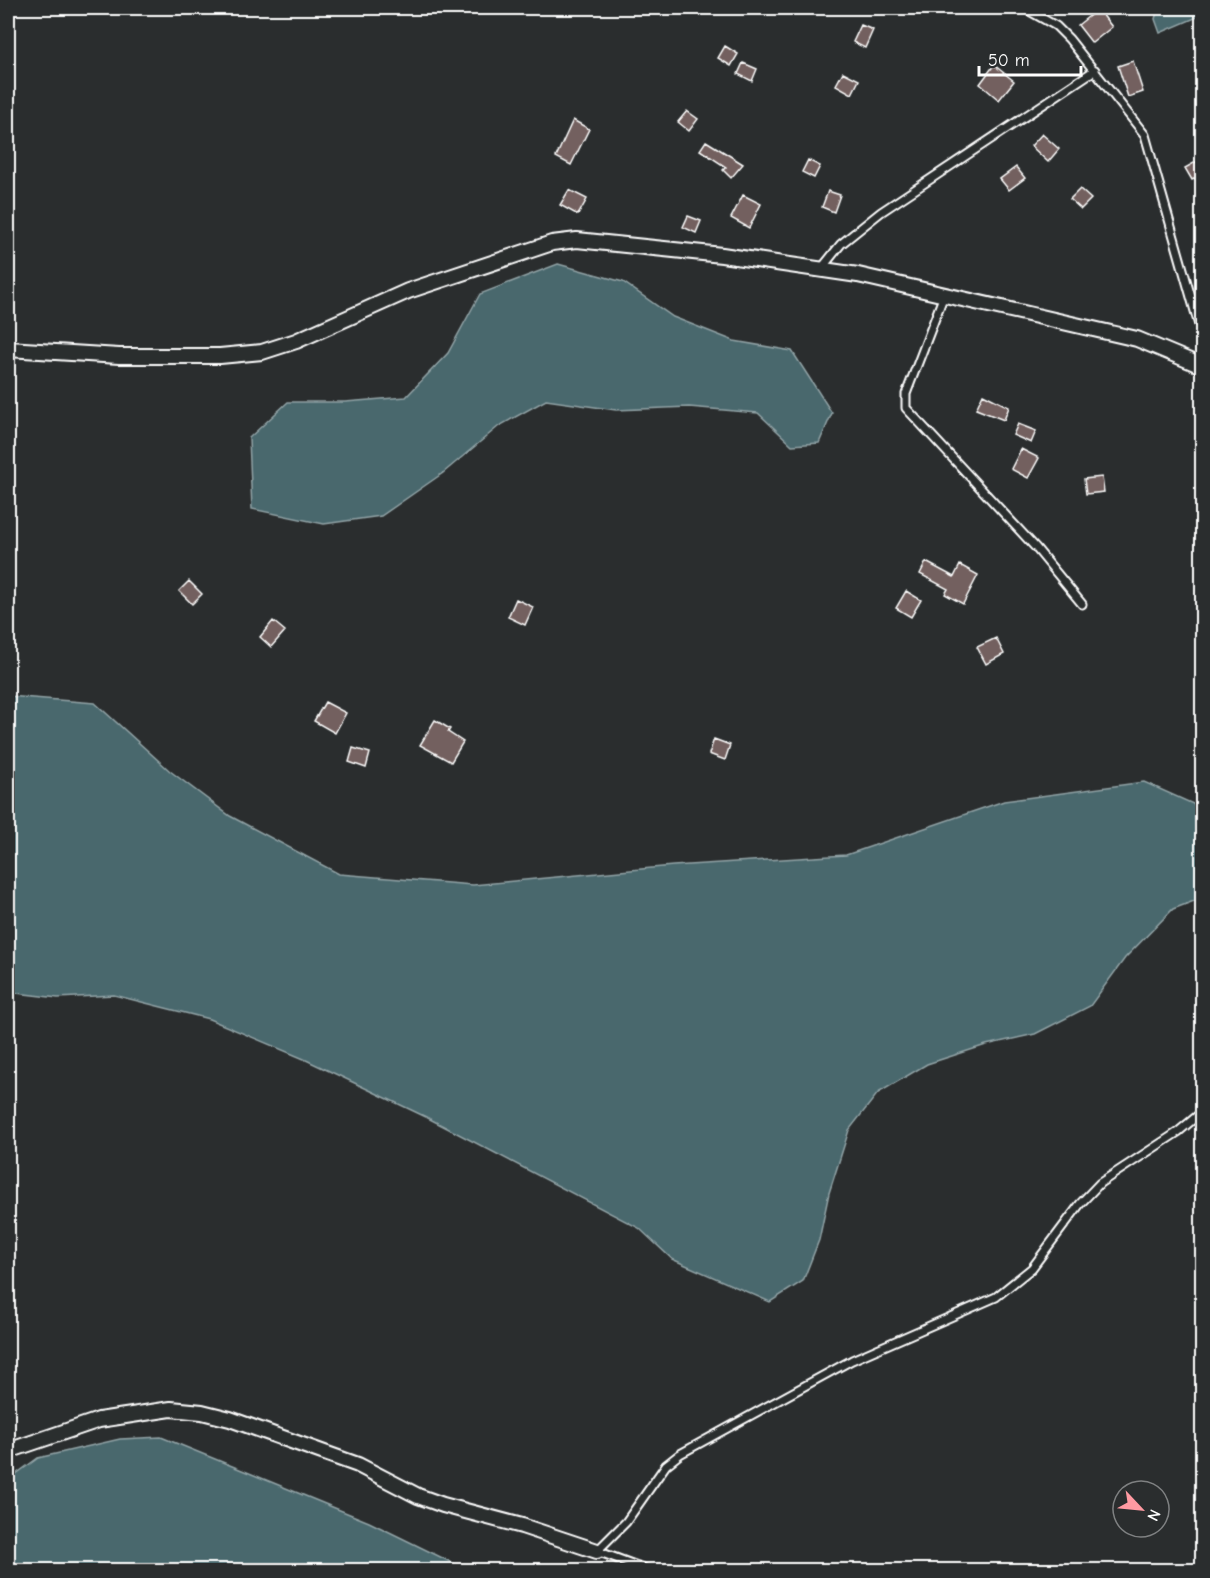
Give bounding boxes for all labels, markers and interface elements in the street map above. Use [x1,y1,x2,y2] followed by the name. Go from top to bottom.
[979,39,1081,77] scale bar
[988,50,1030,71] text: 50 m
[1111,1479,1171,1539] north arrow
[1143,1507,1164,1524] text: N

